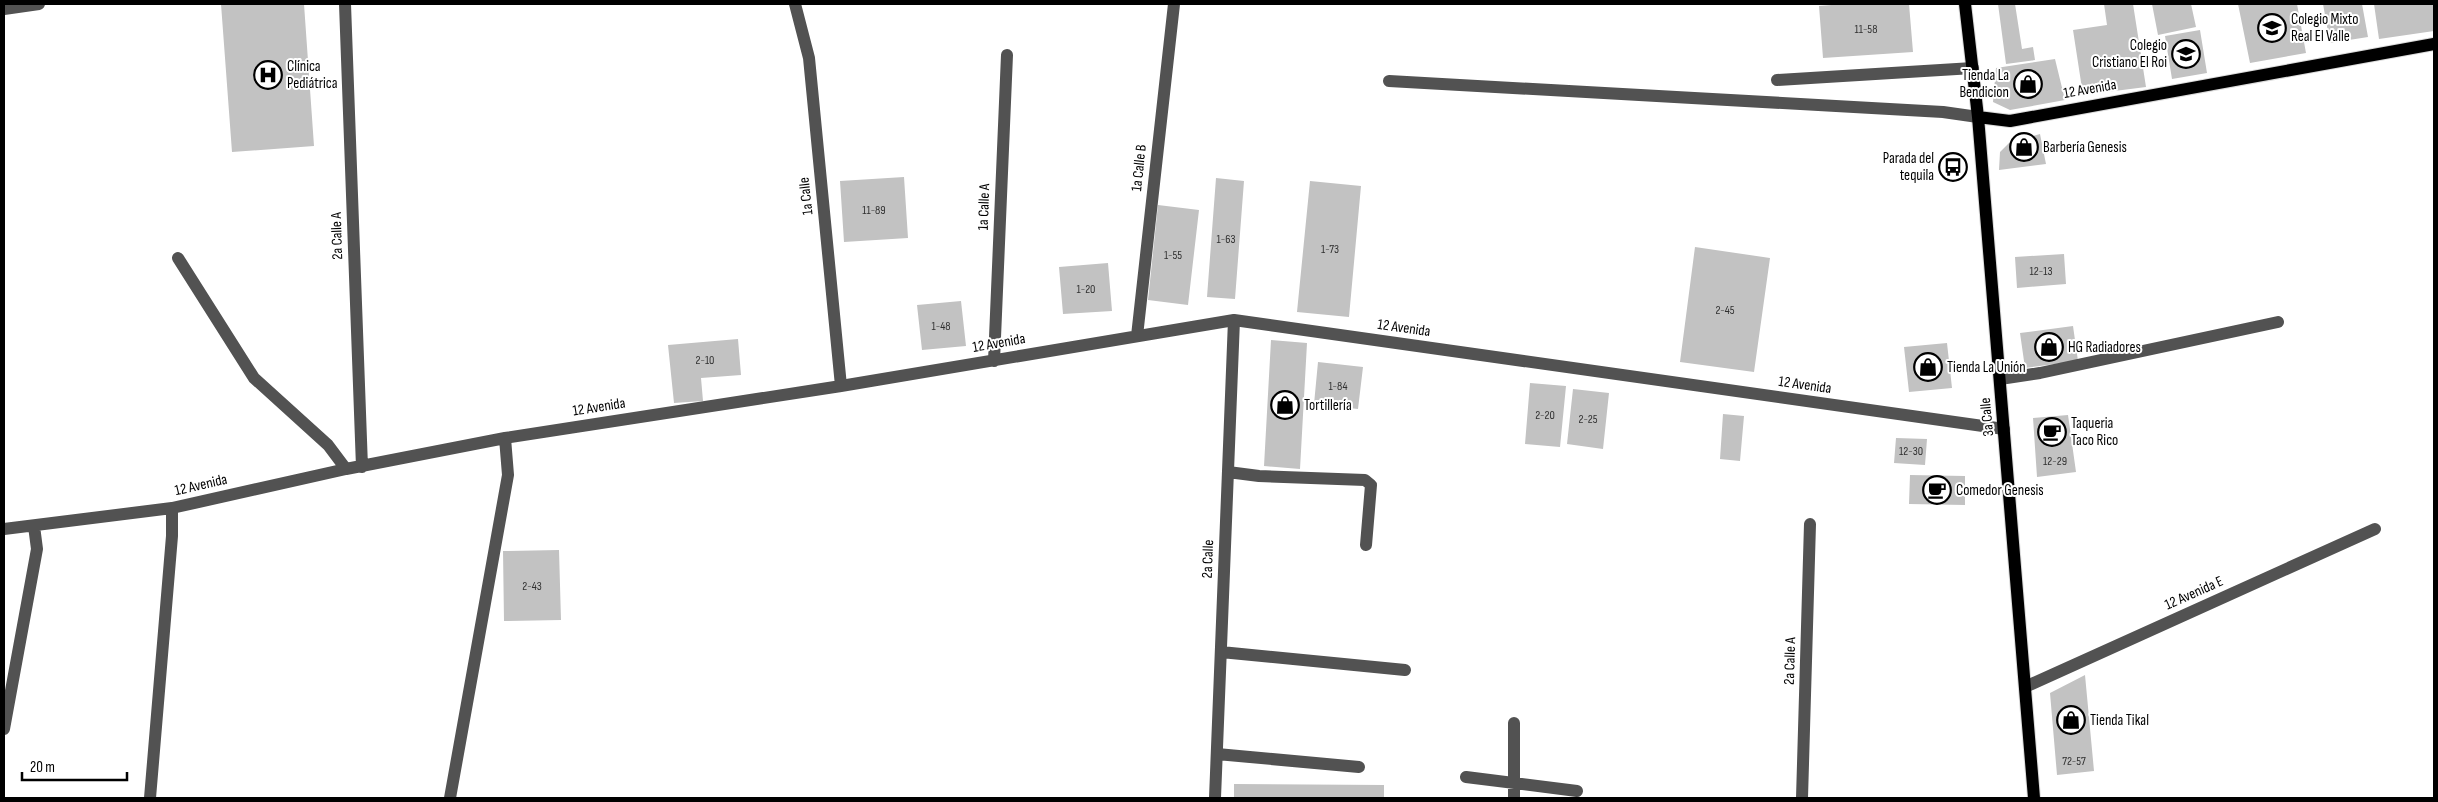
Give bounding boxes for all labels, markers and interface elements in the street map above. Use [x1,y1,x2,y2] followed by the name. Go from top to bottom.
[2291,10,2359,46] place label: Colegio Mixto Real El Valle
[2257,13,2287,43] school or university icon: Colegio Mixto Real El Valle
[1855,22,1877,37] house number: 11-58
[2092,36,2167,72] place label: Colegio Cristiano El Roi
[2171,39,2201,69] school or university icon: Colegio Cristiano El Roi
[287,57,338,93] place label: Clínica Pediátrica
[253,60,283,90] hospital icon: Clínica Pediátrica
[1959,66,2009,102] place label: Tienda La Bendicion
[2013,69,2043,99] shop icon: Tienda La Bendicion
[2062,75,2118,103] street label: 12 Avenida
[2009,132,2039,162] shop icon: Barbería Genesis
[2043,138,2127,157] place label: Barbería Genesis
[1127,143,1151,192] street label: 1a Calle B
[1883,149,1934,185] place label: Parada del tequila
[1938,152,1968,182] bus stop icon: Parada del tequila
[795,176,817,216] street label: 1a Calle
[974,183,994,231] street label: 1a Calle A
[862,203,886,218] house number: 11-89
[327,211,347,260] street label: 2a Calle A
[1217,232,1235,247] house number: 1-63
[1321,242,1339,257] house number: 1-73
[1164,248,1182,263] house number: 1-55
[2030,264,2052,279] house number: 12-13
[1077,282,1095,297] house number: 1-20
[1715,303,1735,318] house number: 2-45
[1376,315,1432,341] street label: 12 Avenida
[932,319,950,334] house number: 1-48
[971,329,1027,357] street label: 12 Avenida
[2034,332,2064,362] shop icon: HG Radiadores
[2068,338,2141,357] place label: HG Radiadores
[1913,352,1943,382] shop icon: Tienda La Unión
[696,353,714,368] house number: 2-10
[1947,358,2026,377] place label: Tienda La Unión
[1777,372,1833,398] street label: 12 Avenida
[1328,379,1348,394] house number: 1-84
[1270,390,1300,420] shop icon: Tortillería
[571,393,627,421] street label: 12 Avenida
[1304,396,1352,415] place label: Tortillería
[1976,397,1998,437] street label: 3a Calle
[1535,408,1555,423] house number: 2-20
[1578,412,1598,427] house number: 2-25
[2071,414,2118,450] place label: Taqueria Taco Rico
[2037,417,2067,447] cafe icon: Taqueria Taco Rico
[1899,444,1923,459] house number: 12-30
[2043,454,2067,469] house number: 12-29
[173,470,229,500] street label: 12 Avenida
[1922,475,1952,505] cafe icon: Comedor Genesis
[1956,481,2044,500] place label: Comedor Genesis
[1198,539,1218,579] street label: 2a Calle
[2162,572,2226,614] street label: 12 Avenida E
[522,579,542,594] house number: 2-43
[1780,636,1800,685] street label: 2a Calle A
[2056,705,2086,735] shop icon: Tienda Tikal
[2090,711,2149,730] place label: Tienda Tikal
[22,750,128,782] scale bar
[2062,754,2086,769] house number: 72-57
[30,758,55,777] text: 20 m

